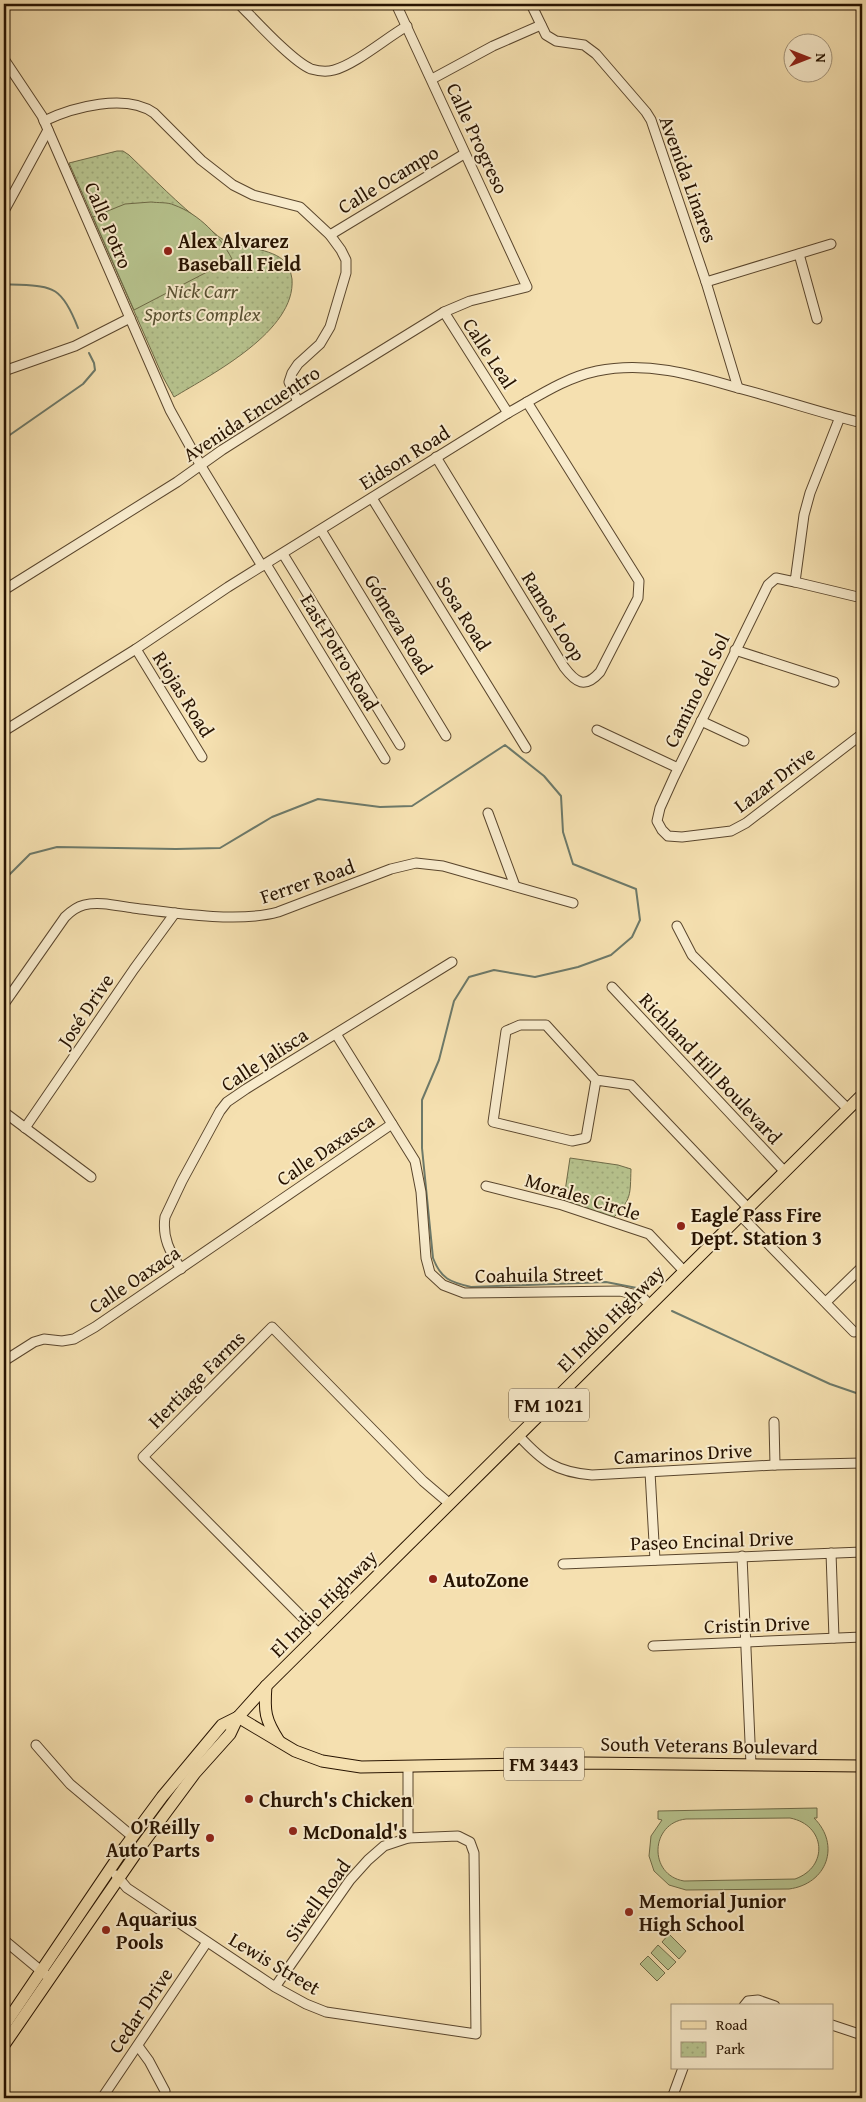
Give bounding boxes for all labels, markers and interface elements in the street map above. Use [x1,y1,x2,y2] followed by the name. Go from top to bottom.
[784,32,834,82] north arrow
[811,53,831,63] text: N
[440,78,516,198] street label: Calle Progreso
[653,112,725,246] street label: Avenida Linares
[332,137,444,221] street label: Calle Ocampo
[78,177,140,273] street label: Calle Potro
[178,226,302,278] place label: Alex Alvarez Baseball Field
[162,245,174,257] marker: Alex Alvarez Baseball Field
[144,276,260,328] park label: Nick Carr Sports Complex
[456,312,524,395] street label: Calle Leal
[177,358,325,468] street label: Avenida Encuentro
[353,417,455,496] street label: Eidson Road
[515,566,593,667] street label: Ramos Loop
[358,568,440,680] street label: Gómeza Road
[430,570,499,656] street label: Sosa Road
[294,588,386,716] street label: East Potro Road
[656,628,736,752] street label: Camino del Sol
[146,645,222,743] street label: Riojas Road
[727,739,821,819] street label: Lazar Drive
[256,851,359,911] street label: Ferrer Road
[48,967,120,1055] street label: José Drive
[633,986,789,1151] street label: Richland Hill Boulevard
[215,1020,314,1098] street label: Calle Jalisca
[270,1105,380,1193] street label: Calle Daxasca
[522,1165,644,1227] street label: Morales Circle
[691,1200,822,1252] place label: Eagle Pass Fire Dept. Station 3
[675,1220,687,1232] marker: Eagle Pass Fire Dept. Station 3
[82,1237,186,1320] street label: Calle Oaxaca
[475,1258,603,1290] street label: Coahuila Street
[550,1258,670,1378] street label: El Indio Highway
[141,1324,251,1434] street label: Hertiage Farms
[509,1388,589,1422] road number: FM 1021
[613,1435,753,1471] street label: Camarinos Drive
[630,1523,794,1557] street label: Paseo Encinal Drive
[263,1543,383,1663] street label: El Indio Highway
[443,1565,529,1594] place label: AutoZone
[427,1573,439,1585] marker: AutoZone
[704,1608,810,1640] street label: Cristin Drive
[600,1729,818,1761] street label: South Veterans Boulevard
[504,1748,584,1780] road number: FM 3443
[259,1785,413,1814] place label: Church's Chicken
[243,1793,255,1805] marker: Church's Chicken
[106,1812,201,1864] place label: O'Reilly Auto Parts
[303,1817,407,1846] place label: McDonald's
[287,1825,299,1837] marker: McDonald's
[204,1832,216,1844] marker: O'Reilly Auto Parts
[277,1852,357,1947] street label: Siwell Road
[639,1886,786,1938] place label: Memorial Junior High School
[116,1904,197,1956] place label: Aquarius Pools
[623,1906,635,1918] marker: Memorial Junior High School
[100,1924,112,1936] marker: Aquarius Pools
[224,1924,326,2002] street label: Lewis Street
[101,1961,179,2059] street label: Cedar Drive
[671,2004,834,2070] legend
[716,2014,747,2035] text: Road
[716,2038,745,2059] text: Park

